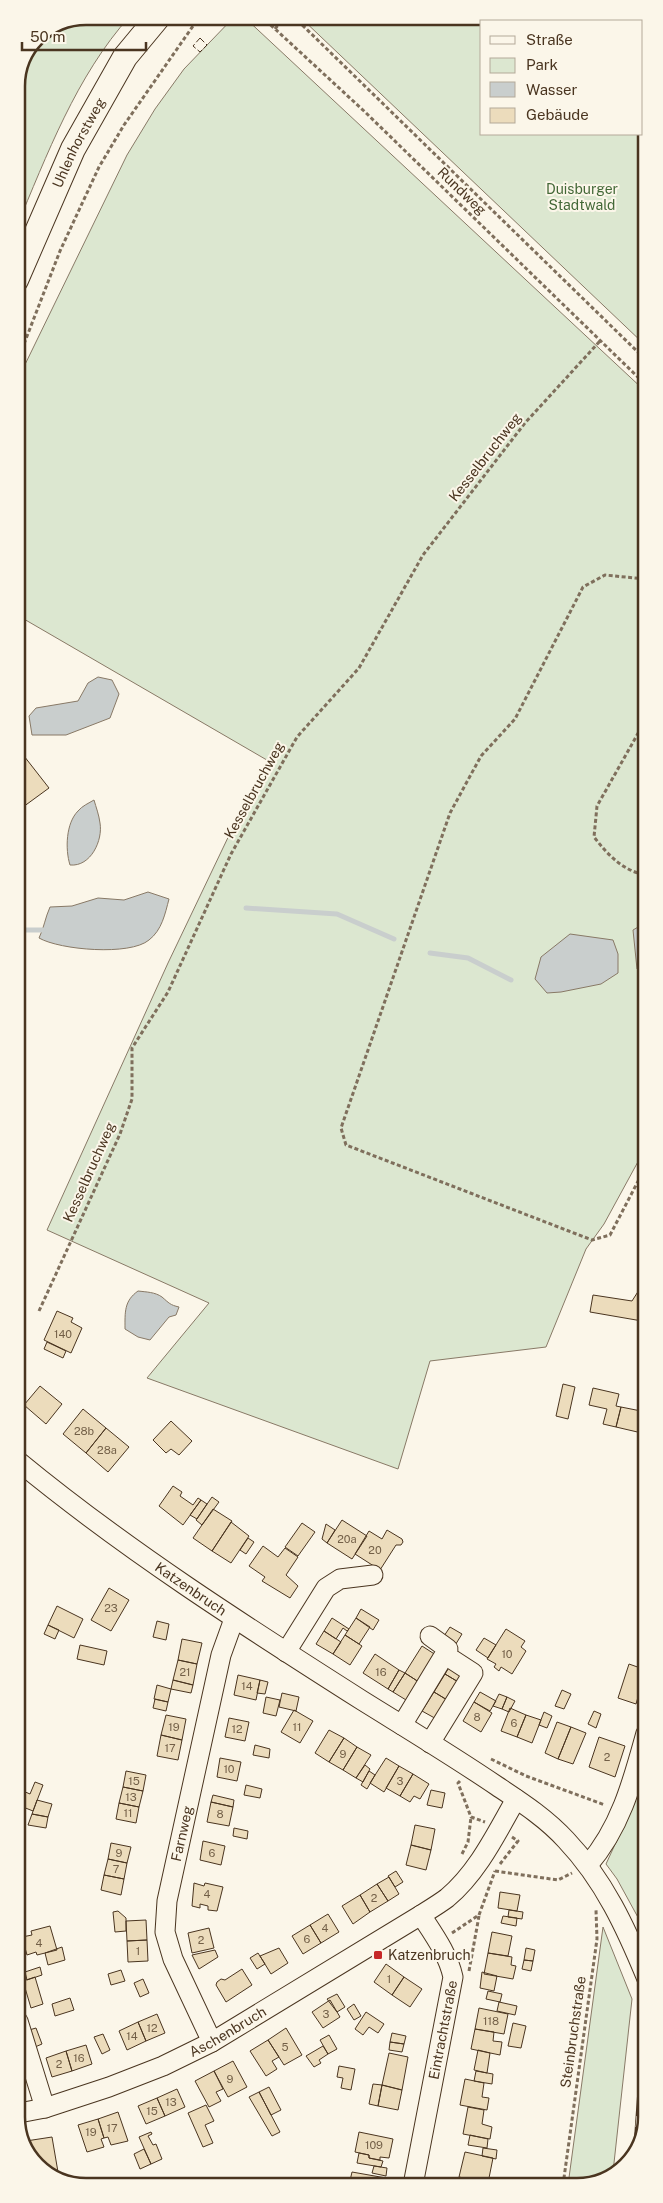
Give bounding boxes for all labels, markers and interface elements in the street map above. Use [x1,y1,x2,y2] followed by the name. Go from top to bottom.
[22,20,146,52] scale bar
[480,20,643,135] legend
[30,28,65,45] text: 50 m
[526,31,573,48] text: Straße
[526,56,558,73] text: Park
[526,81,578,98] text: Wasser
[49,95,108,190] street label: Uhlenhorstweg
[526,106,589,123] text: Gebäude
[434,164,490,218] street label: Rundweg
[546,181,618,213] park label: Duisburger Stadtwald
[445,409,525,504] street label: Kesselbruchweg
[221,739,287,841] street label: Kesselbruchweg
[60,1119,118,1225] street label: Kesselbruchweg
[54,1328,72,1340] house number: 140
[74,1425,95,1437] house number: 28b
[97,1444,117,1456] house number: 28a
[337,1533,357,1545] house number: 20a
[368,1544,382,1556] house number: 20
[152,1559,229,1619] street label: Katzenbruch
[104,1602,118,1614] house number: 23
[501,1648,513,1660] house number: 10
[179,1666,191,1678] house number: 21
[375,1666,387,1678] house number: 16
[241,1680,253,1692] house number: 14
[473,1711,481,1723] house number: 8
[511,1717,518,1729] house number: 6
[168,1721,180,1733] house number: 19
[293,1721,301,1733] house number: 11
[231,1723,243,1735] house number: 12
[164,1742,176,1754] house number: 17
[340,1748,347,1760] house number: 9
[604,1751,611,1763] house number: 2
[223,1763,235,1775] house number: 10
[128,1775,140,1787] house number: 15
[397,1775,404,1787] house number: 3
[125,1791,137,1803] house number: 13
[168,1804,196,1863] street label: Farnweg
[124,1807,132,1819] house number: 11
[216,1808,224,1820] house number: 8
[116,1847,123,1859] house number: 9
[209,1847,216,1859] house number: 6
[113,1863,120,1875] house number: 7
[204,1888,211,1900] house number: 4
[371,1892,378,1904] house number: 2
[322,1922,329,1934] house number: 4
[304,1933,311,1945] house number: 6
[198,1934,205,1946] house number: 2
[36,1937,43,1949] house number: 4
[136,1945,140,1957] house number: 1
[388,1947,471,1963] place label: Katzenbruch
[372,1949,384,1961] marker: Katzenbruch
[387,1973,391,1985] house number: 1
[557,1975,589,2089] street label: Steinbruchstraße
[425,1979,460,2081] street label: Eintrachtstraße
[187,2003,269,2060] street label: Aschenbruch
[323,2008,330,2020] house number: 3
[483,2015,499,2027] house number: 118
[146,2022,158,2034] house number: 12
[126,2030,138,2042] house number: 14
[281,2041,289,2053] house number: 5
[73,2052,85,2064] house number: 16
[56,2058,63,2070] house number: 2
[227,2073,234,2085] house number: 9
[165,2096,177,2108] house number: 13
[146,2105,158,2117] house number: 15
[106,2122,118,2134] house number: 17
[85,2126,97,2138] house number: 19
[365,2139,383,2151] house number: 109

